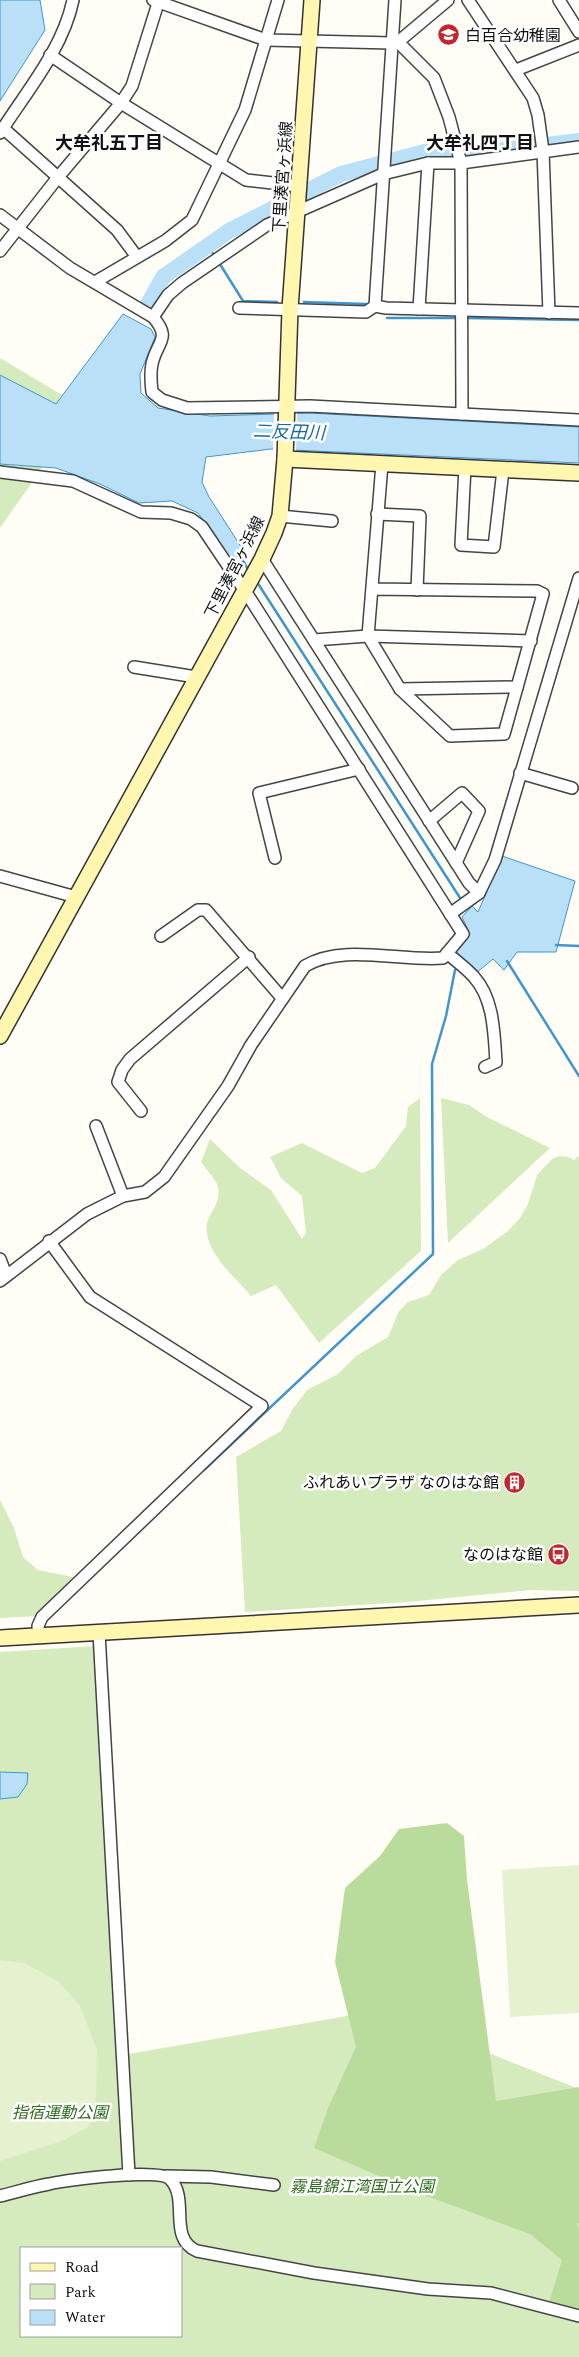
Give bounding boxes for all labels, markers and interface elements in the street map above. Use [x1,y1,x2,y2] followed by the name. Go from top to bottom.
[437,23,461,47] school or university icon: 白百合幼稚園
[465,24,561,48] place label: 白百合幼稚園
[267,120,299,234] street label: 下里湊宮ヶ浜線
[55,130,163,157] district label: 大牟礼五丁目
[426,130,534,157] district label: 大牟礼四丁目
[253,418,327,447] water label: 二反田川
[199,512,271,623] street label: 下里湊宮ヶ浜線
[503,1470,527,1494] building icon: ふれあいプラザ なのはな館
[303,1471,499,1495] place label: ふれあいプラザ なのはな館
[547,1542,571,1566] bus stop icon: なのはな館
[463,1543,543,1567] place label: なのはな館
[12,2101,110,2125] park label: 指宿運動公園
[290,2175,436,2199] park label: 霧島錦江湾国立公園
[20,2247,182,2337] legend
[65,2256,99,2279] text: Road
[65,2281,96,2304] text: Park
[65,2306,105,2329] text: Water

